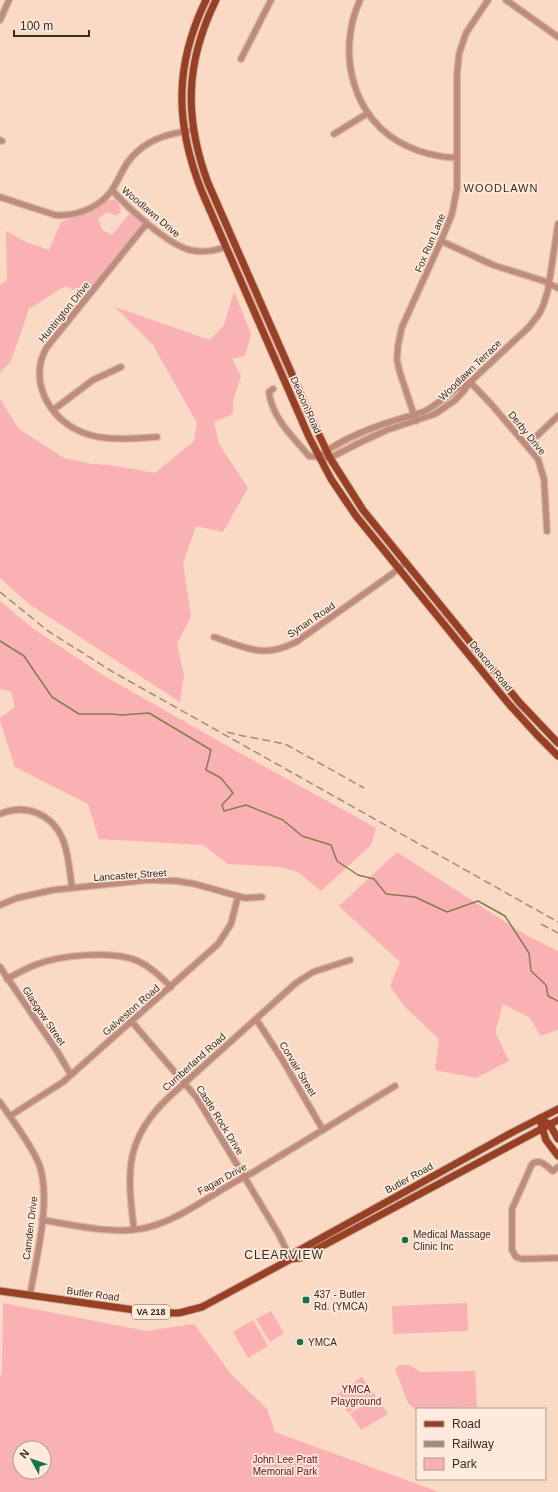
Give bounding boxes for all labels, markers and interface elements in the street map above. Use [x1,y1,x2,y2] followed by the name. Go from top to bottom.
[14,12,89,38] scale bar
[20,19,53,33] text: 100 m
[464,182,538,194] district label: WOODLAWN
[120,184,183,240] street label: Woodlawn Drive
[413,212,448,274] street label: Fox Run Lane
[36,279,92,344] street label: Huntington Drive
[437,337,504,403] street label: Woodlawn Terrace
[289,375,323,435] street label: Deacon Road
[506,409,548,457] street label: Derby Drive
[285,600,337,640] street label: Synan Road
[467,639,515,693] street label: Deacon Road
[93,867,167,883] street label: Lancaster Street
[100,982,162,1038] street label: Galveston Road
[20,985,68,1048] street label: Glasgow Street
[160,1031,228,1093] street label: Cumberland Road
[277,1040,319,1098] street label: Corvair Street
[194,1083,246,1157] street label: Castle Rock Drive
[383,1160,435,1196] street label: Butler Road
[196,1161,249,1197] street label: Fagan Drive
[21,1195,39,1260] street label: Camden Drive
[413,1229,491,1252] place label: Medical Massage Clinic Inc
[400,1235,410,1245] marker: Medical Massage Clinic Inc
[244,1248,324,1262] district label: CLEARVIEW
[66,1285,120,1303] street label: Butler Road
[314,1289,368,1312] place label: 437 - Butler Rd. (YMCA)
[301,1295,311,1305] marker: 437 - Butler Rd. (YMCA)
[132,1305,170,1319] road number: VA 218
[295,1337,305,1347] marker: YMCA
[308,1337,337,1348] place label: YMCA
[331,1384,381,1407] park label: YMCA Playground
[416,1408,546,1480] legend
[452,1417,481,1431] text: Road
[452,1437,494,1451] text: Railway
[12,1440,52,1480] north arrow
[17,1447,32,1460] text: N
[252,1454,318,1477] park label: John Lee Pratt Memorial Park
[452,1457,478,1471] text: Park

